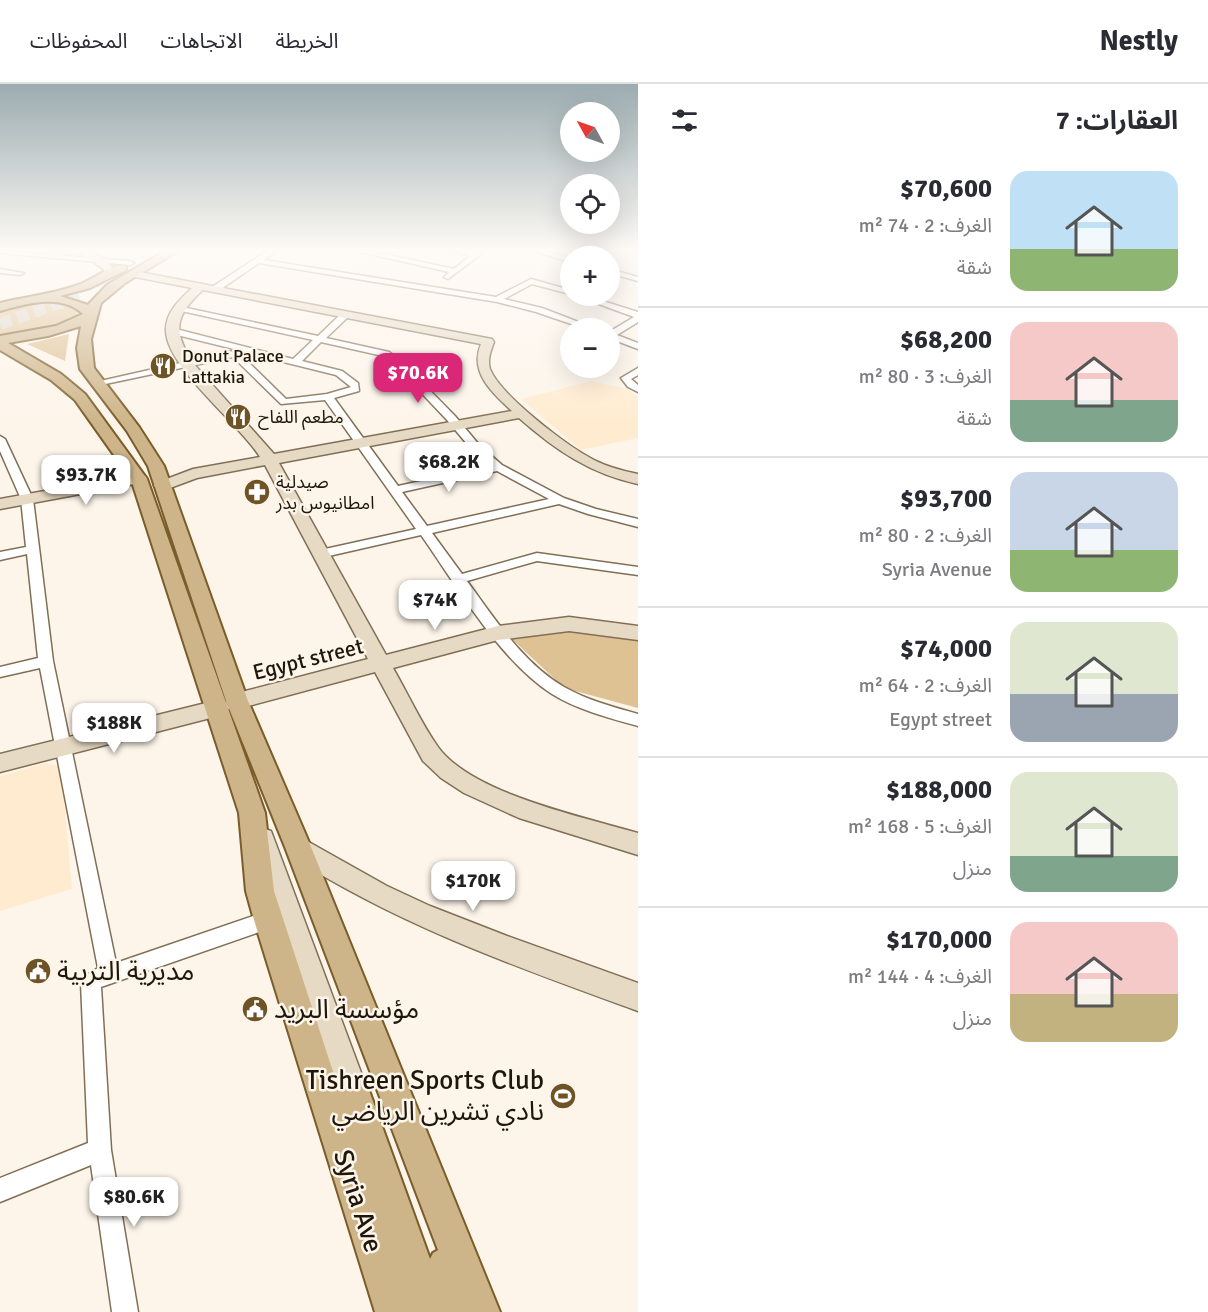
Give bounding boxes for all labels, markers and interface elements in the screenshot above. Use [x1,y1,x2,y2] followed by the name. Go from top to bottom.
[1099,24,1178,58] text: Nestly
[30,28,127,54] text: المحفوظات
[160,28,242,54] text: الاتجاهات
[275,28,338,54] text: الخريطة
[560,102,620,162] north arrow
[560,102,620,378] map controls
[668,104,701,137] icon: filters
[1056,105,1178,137] text: العقارات: 7
[900,173,992,205] text: $70,600
[560,174,620,234] button: locate
[1058,195,1130,267] icon: home
[859,213,992,238] text: الغرف: 2 · 74 m²
[560,246,620,306] button: +
[957,255,992,280] text: شقة
[560,318,620,378] button: −
[900,324,992,356] text: $68,200
[182,345,284,388] place label: Donut Palace Lattakia
[1058,346,1130,418] icon: home
[148,351,178,381] restaurant icon: Donut Palace Lattakia
[369,353,467,404] pin: $70.6K
[387,360,449,385] text: $70.6K
[859,364,992,389] text: الغرف: 3 · 80 m²
[223,402,253,432] restaurant icon: مطعم اللفاح
[258,406,344,430] place label: مطعم اللفاح
[957,406,992,431] text: شقة
[400,442,498,493] pin: $68.2K
[418,449,480,474] text: $68.2K
[37,455,135,506] pin: $93.7K
[55,462,117,487] text: $93.7K
[275,471,375,514] place label: صيدلية امطانيوس بدر
[242,477,272,507] pharmacy icon: صيدلية امطانيوس بدر
[900,483,992,515] text: $93,700
[1058,496,1130,568] icon: home
[859,523,992,548] text: الغرف: 2 · 80 m²
[882,557,992,582] text: Syria Avenue
[399,580,471,631] pin: $74K
[413,587,457,612] text: $74K
[250,632,366,686] street label: Egypt street
[900,633,992,665] text: $74,000
[1058,646,1130,718] icon: home
[859,673,992,698] text: الغرف: 2 · 64 m²
[72,703,156,754] pin: $188K
[889,707,992,732] text: Egypt street
[86,710,142,735] text: $188K
[886,774,992,806] text: $188,000
[1058,796,1130,868] icon: home
[848,814,992,839] text: الغرف: 5 · 168 m²
[953,856,992,881] text: منزل
[431,861,515,912] pin: $170K
[445,868,501,893] text: $170K
[886,924,992,956] text: $170,000
[1058,946,1130,1018] icon: home
[57,955,194,988] place label: مديرية التربية
[23,956,53,986] public building icon: مديرية التربية
[848,964,992,989] text: الغرف: 4 · 144 m²
[274,993,419,1026] place label: مؤسسة البريد
[240,994,270,1024] public building icon: مؤسسة البريد
[953,1006,992,1031] text: منزل
[306,1064,544,1131] place label: Tishreen Sports Club نادي تشرين الرياضي
[548,1081,578,1111] sports icon: Tishreen Sports Club نادي تشرين الرياضي
[326,1146,390,1256] street label: Syria Ave
[85,1177,183,1228] pin: $80.6K
[103,1184,165,1209] text: $80.6K

